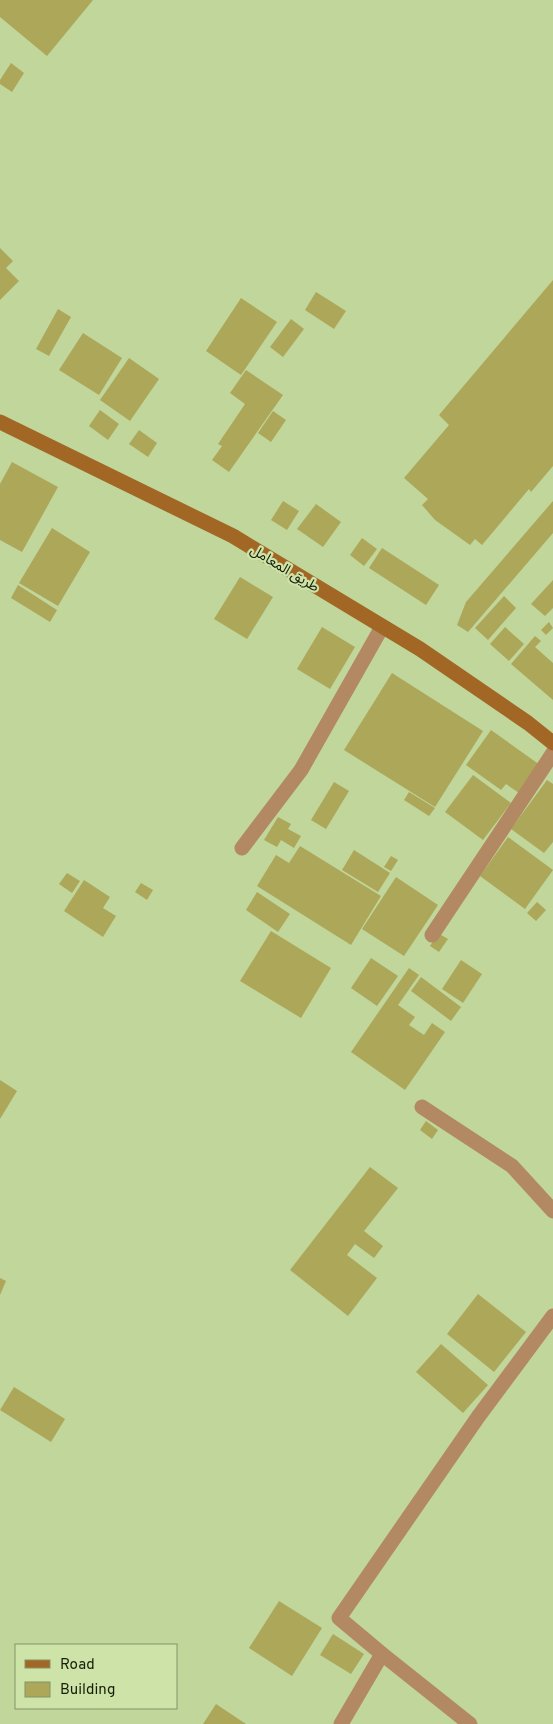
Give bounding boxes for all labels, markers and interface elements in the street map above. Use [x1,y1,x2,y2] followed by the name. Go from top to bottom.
[247,542,322,597] street label: طريق المعامل
[15,1644,178,1709] legend
[60,1656,95,1675] text: Road
[60,1681,115,1700] text: Building

